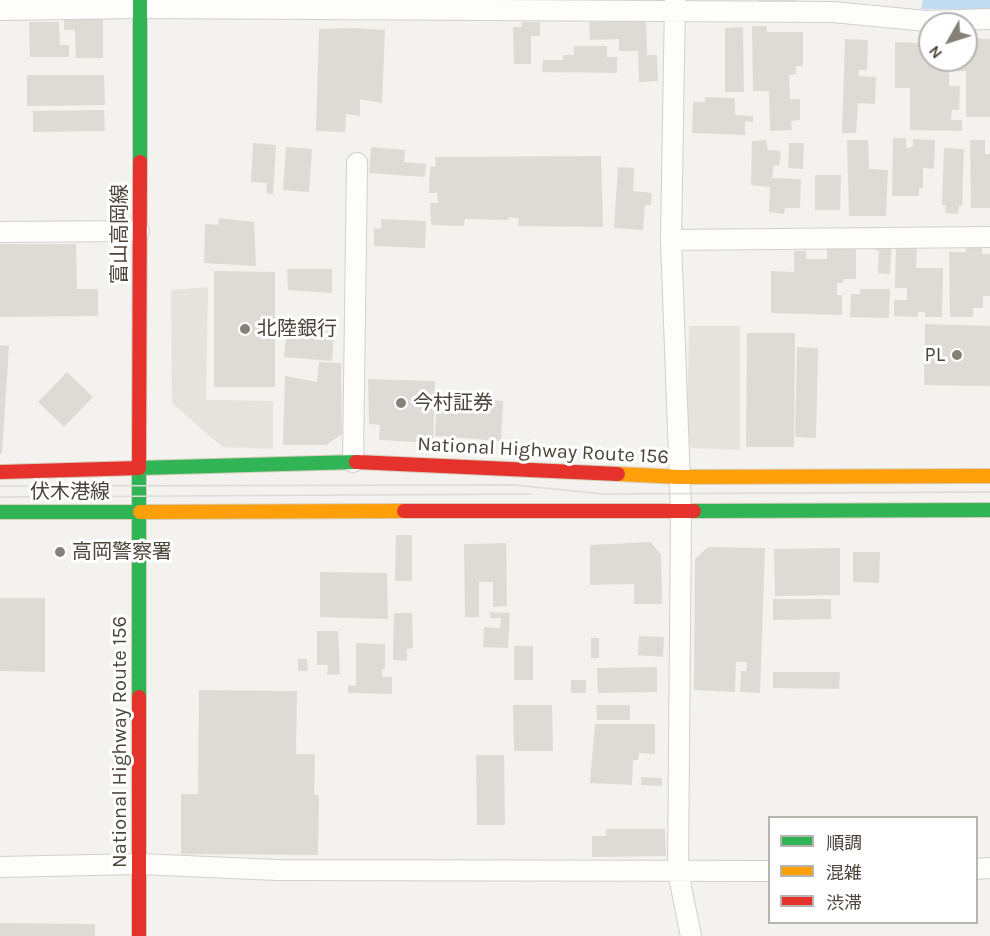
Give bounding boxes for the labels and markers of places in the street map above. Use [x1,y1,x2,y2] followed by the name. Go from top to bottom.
[257,317,337,341] place label: 北陸銀行
[238,322,252,336] marker: 北陸銀行
[925,343,945,367] place label: PL
[950,348,964,362] marker: PL
[413,391,493,415] place label: 今村証券
[394,396,408,410] marker: 今村証券
[72,540,172,564] place label: 高岡警察署
[53,545,67,559] marker: 高岡警察署

